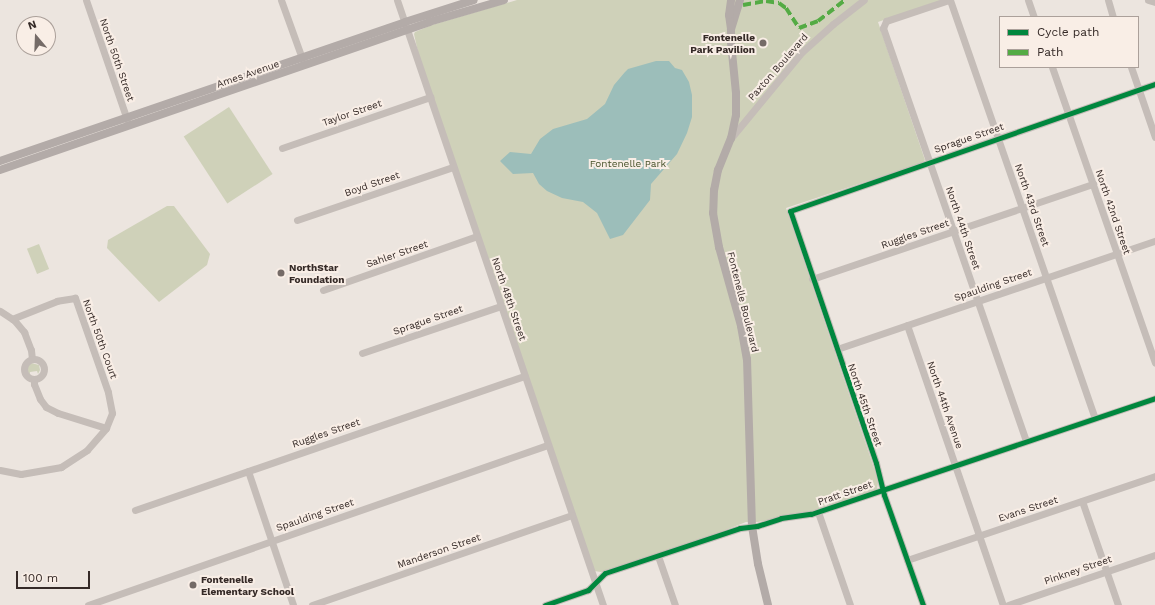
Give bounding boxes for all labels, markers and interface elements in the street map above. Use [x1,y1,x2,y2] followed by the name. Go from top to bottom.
[16,16,56,56] north arrow
[999,16,1139,68] legend
[97,17,137,103] street label: North 50th Street
[26,18,38,33] text: N
[1037,25,1099,39] text: Cycle path
[690,31,755,54] place label: Fontenelle Park Pavilion
[746,31,810,103] street label: Paxton Boulevard
[758,38,768,48] marker: Fontenelle Park Pavilion
[1037,45,1063,59] text: Path
[215,58,281,90] street label: Ames Avenue
[321,97,383,129] street label: Taylor Street
[933,120,1005,156] street label: Sprague Street
[590,158,666,170] park label: Fontenelle Park
[1012,162,1052,248] street label: North 43rd Street
[1093,168,1133,256] street label: North 42nd Street
[343,169,401,199] street label: Boyd Street
[943,185,983,271] street label: North 44th Street
[879,217,951,251] street label: Ruggles Street
[365,238,429,270] street label: Sahler Street
[725,250,761,354] street label: Fontenelle Boulevard
[489,256,529,342] street label: North 48th Street
[289,261,344,284] place label: NorthStar Foundation
[953,266,1033,304] street label: Spaulding Street
[276,268,286,278] marker: NorthStar Foundation
[80,298,120,380] street label: North 50th Court
[392,302,464,338] street label: Sprague Street
[924,359,966,451] street label: North 44th Avenue
[845,362,885,448] street label: North 45th Street
[290,416,362,450] street label: Ruggles Street
[816,478,874,508] street label: Pratt Street
[997,494,1059,524] street label: Evans Street
[275,496,355,534] street label: Spaulding Street
[396,531,482,571] street label: Manderson Street
[1042,553,1114,587] street label: Pinkney Street
[18,563,92,589] scale bar
[23,571,58,585] text: 100 m
[201,573,294,596] place label: Fontenelle Elementary School
[188,580,198,590] marker: Fontenelle Elementary School

